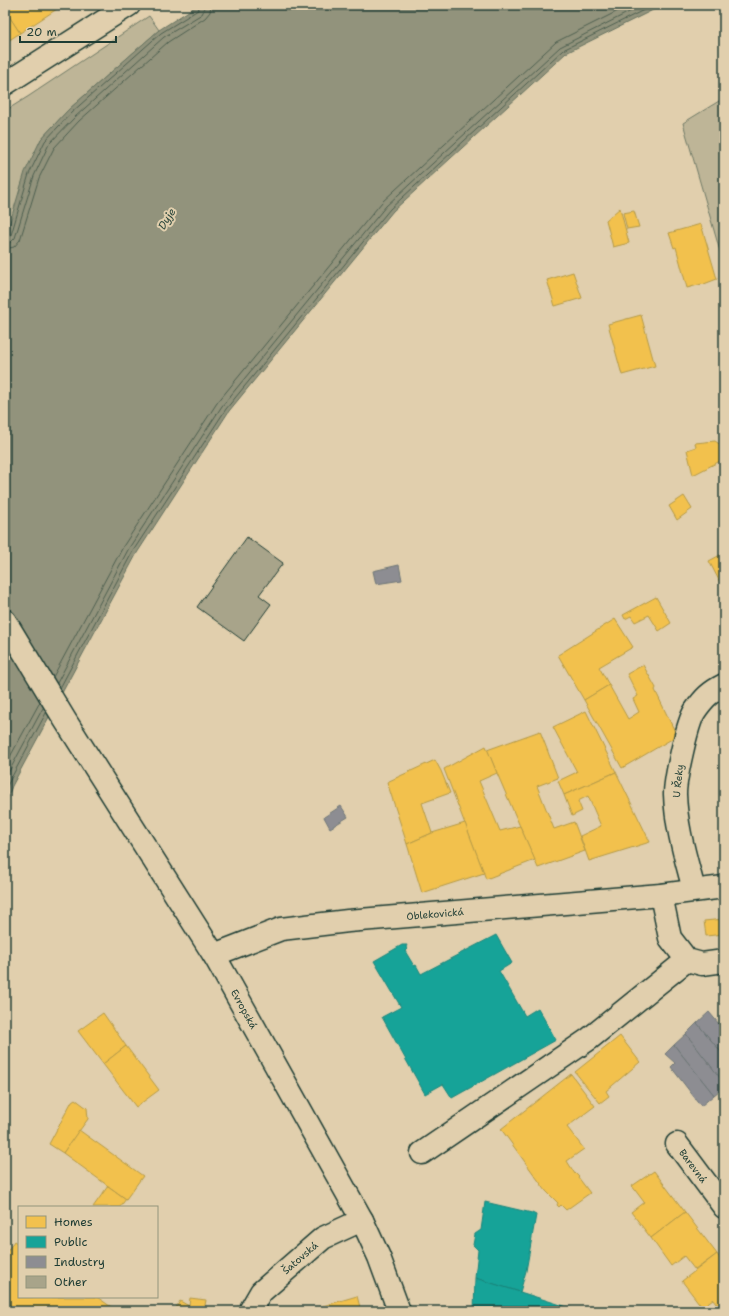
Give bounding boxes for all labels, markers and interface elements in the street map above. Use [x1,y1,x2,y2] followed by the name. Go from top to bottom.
[20,18,116,44] scale bar
[26,24,57,40] text: 20 m
[155,205,179,233] water label: Dyje
[670,763,686,798] street label: U Řeky
[406,905,465,923] street label: Oblekovická
[228,987,261,1032] street label: Evropská
[676,1146,710,1186] street label: Barevná
[18,1206,158,1298] legend
[54,1214,93,1230] text: Homes
[54,1234,88,1250] text: Public
[279,1238,321,1277] street label: Šatovská
[54,1254,105,1270] text: Industry
[54,1274,88,1290] text: Other

